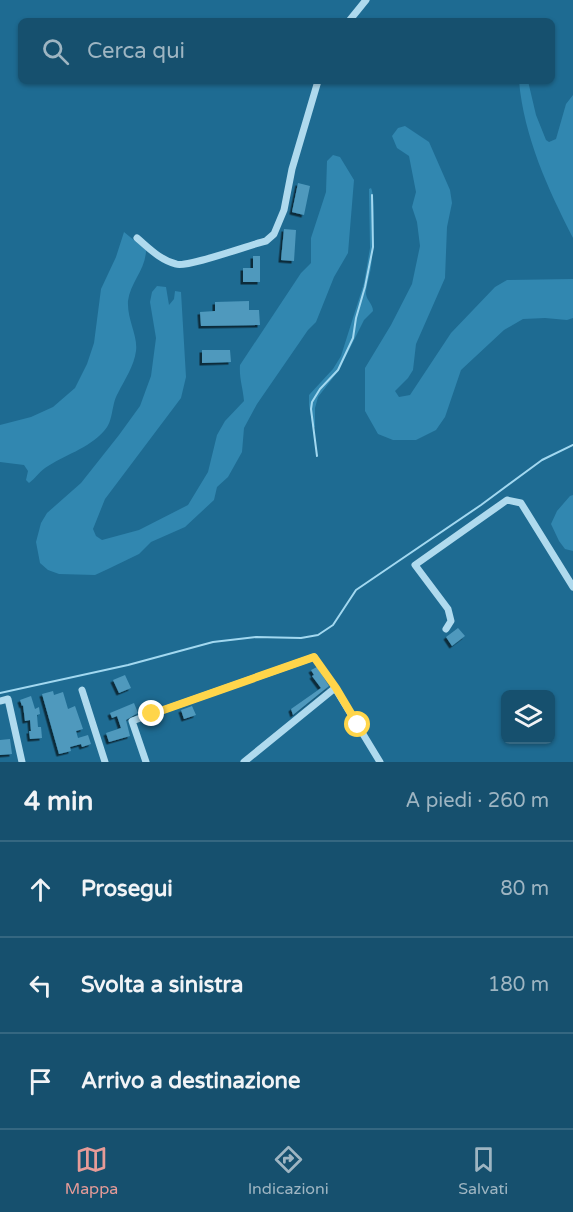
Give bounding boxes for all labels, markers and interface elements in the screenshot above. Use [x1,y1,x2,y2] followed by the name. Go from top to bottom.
[18,18,555,84] search box
[39,35,72,68] icon: search
[87,38,185,64] text: Cerca qui
[501,690,555,744] map controls
[501,690,555,744] button: layers
[138,700,164,726] route end
[344,711,370,737] route start
[24,786,93,817] text: 4 min
[406,789,549,813] text: A piedi · 260 m
[24,873,57,906] icon: ahead
[81,876,173,902] text: Prosegui
[500,877,549,901] text: 80 m
[24,969,57,1002] icon: left
[81,972,243,998] text: Svolta a sinistra
[488,973,549,997] text: 180 m
[24,1065,57,1098] icon: arrive
[81,1068,300,1094] text: Arrivo a destinazione
[65,1143,118,1199] tab: Mappa
[248,1143,329,1199] tab: Indicazioni
[458,1143,508,1199] tab: Salvati

